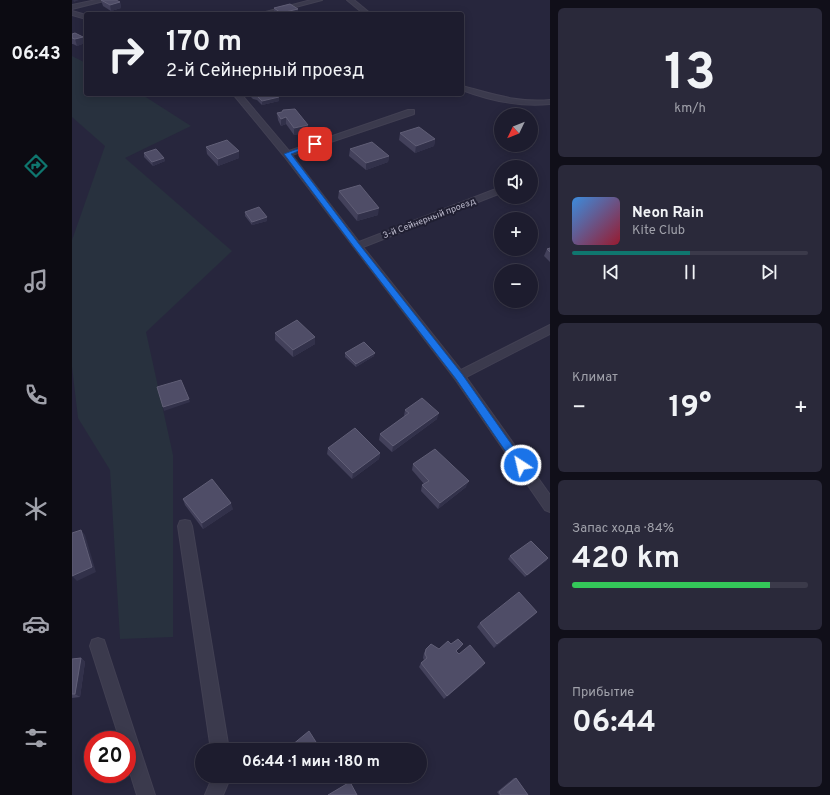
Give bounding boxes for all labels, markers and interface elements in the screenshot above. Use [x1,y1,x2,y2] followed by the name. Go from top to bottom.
[166,25,242,61] text: 170 m
[100,28,152,80] icon: right
[664,42,716,108] text: 13
[11,43,61,66] text: 06:43
[166,60,364,83] text: 2-й Сейнерный проезд
[674,101,706,117] text: km/h
[494,108,538,152] north arrow
[494,108,538,308] map controls
[298,127,332,161] pin
[304,133,326,155] icon: arrive
[22,152,50,180] icon: directions
[494,160,538,204] button: sound
[381,196,477,241] street label: 3-й Сейнерный проезд
[632,204,704,223] text: Neon Rain
[494,212,538,256] button: +
[632,223,685,239] text: Kite Club
[600,261,622,283] icon: previous
[679,261,701,283] icon: pause
[758,261,780,283] icon: next
[494,264,538,308] button: −
[22,267,50,295] icon: music
[572,370,618,386] text: Климат
[22,381,50,409] icon: phone
[669,390,711,427] text: 19°
[572,395,586,422] text: −
[794,395,808,422] text: +
[500,444,542,486] position arrow
[22,495,50,523] icon: climate
[572,521,674,537] text: Запас хода · 84%
[572,541,680,578] text: 420 km
[22,610,50,638] icon: car
[572,685,634,701] text: Прибытие
[572,705,656,742] text: 06:44
[22,724,50,752] icon: filters
[84,731,136,783] speed limit sign: 20
[242,753,380,772] text: 06:44 · 1 мин · 180 m

